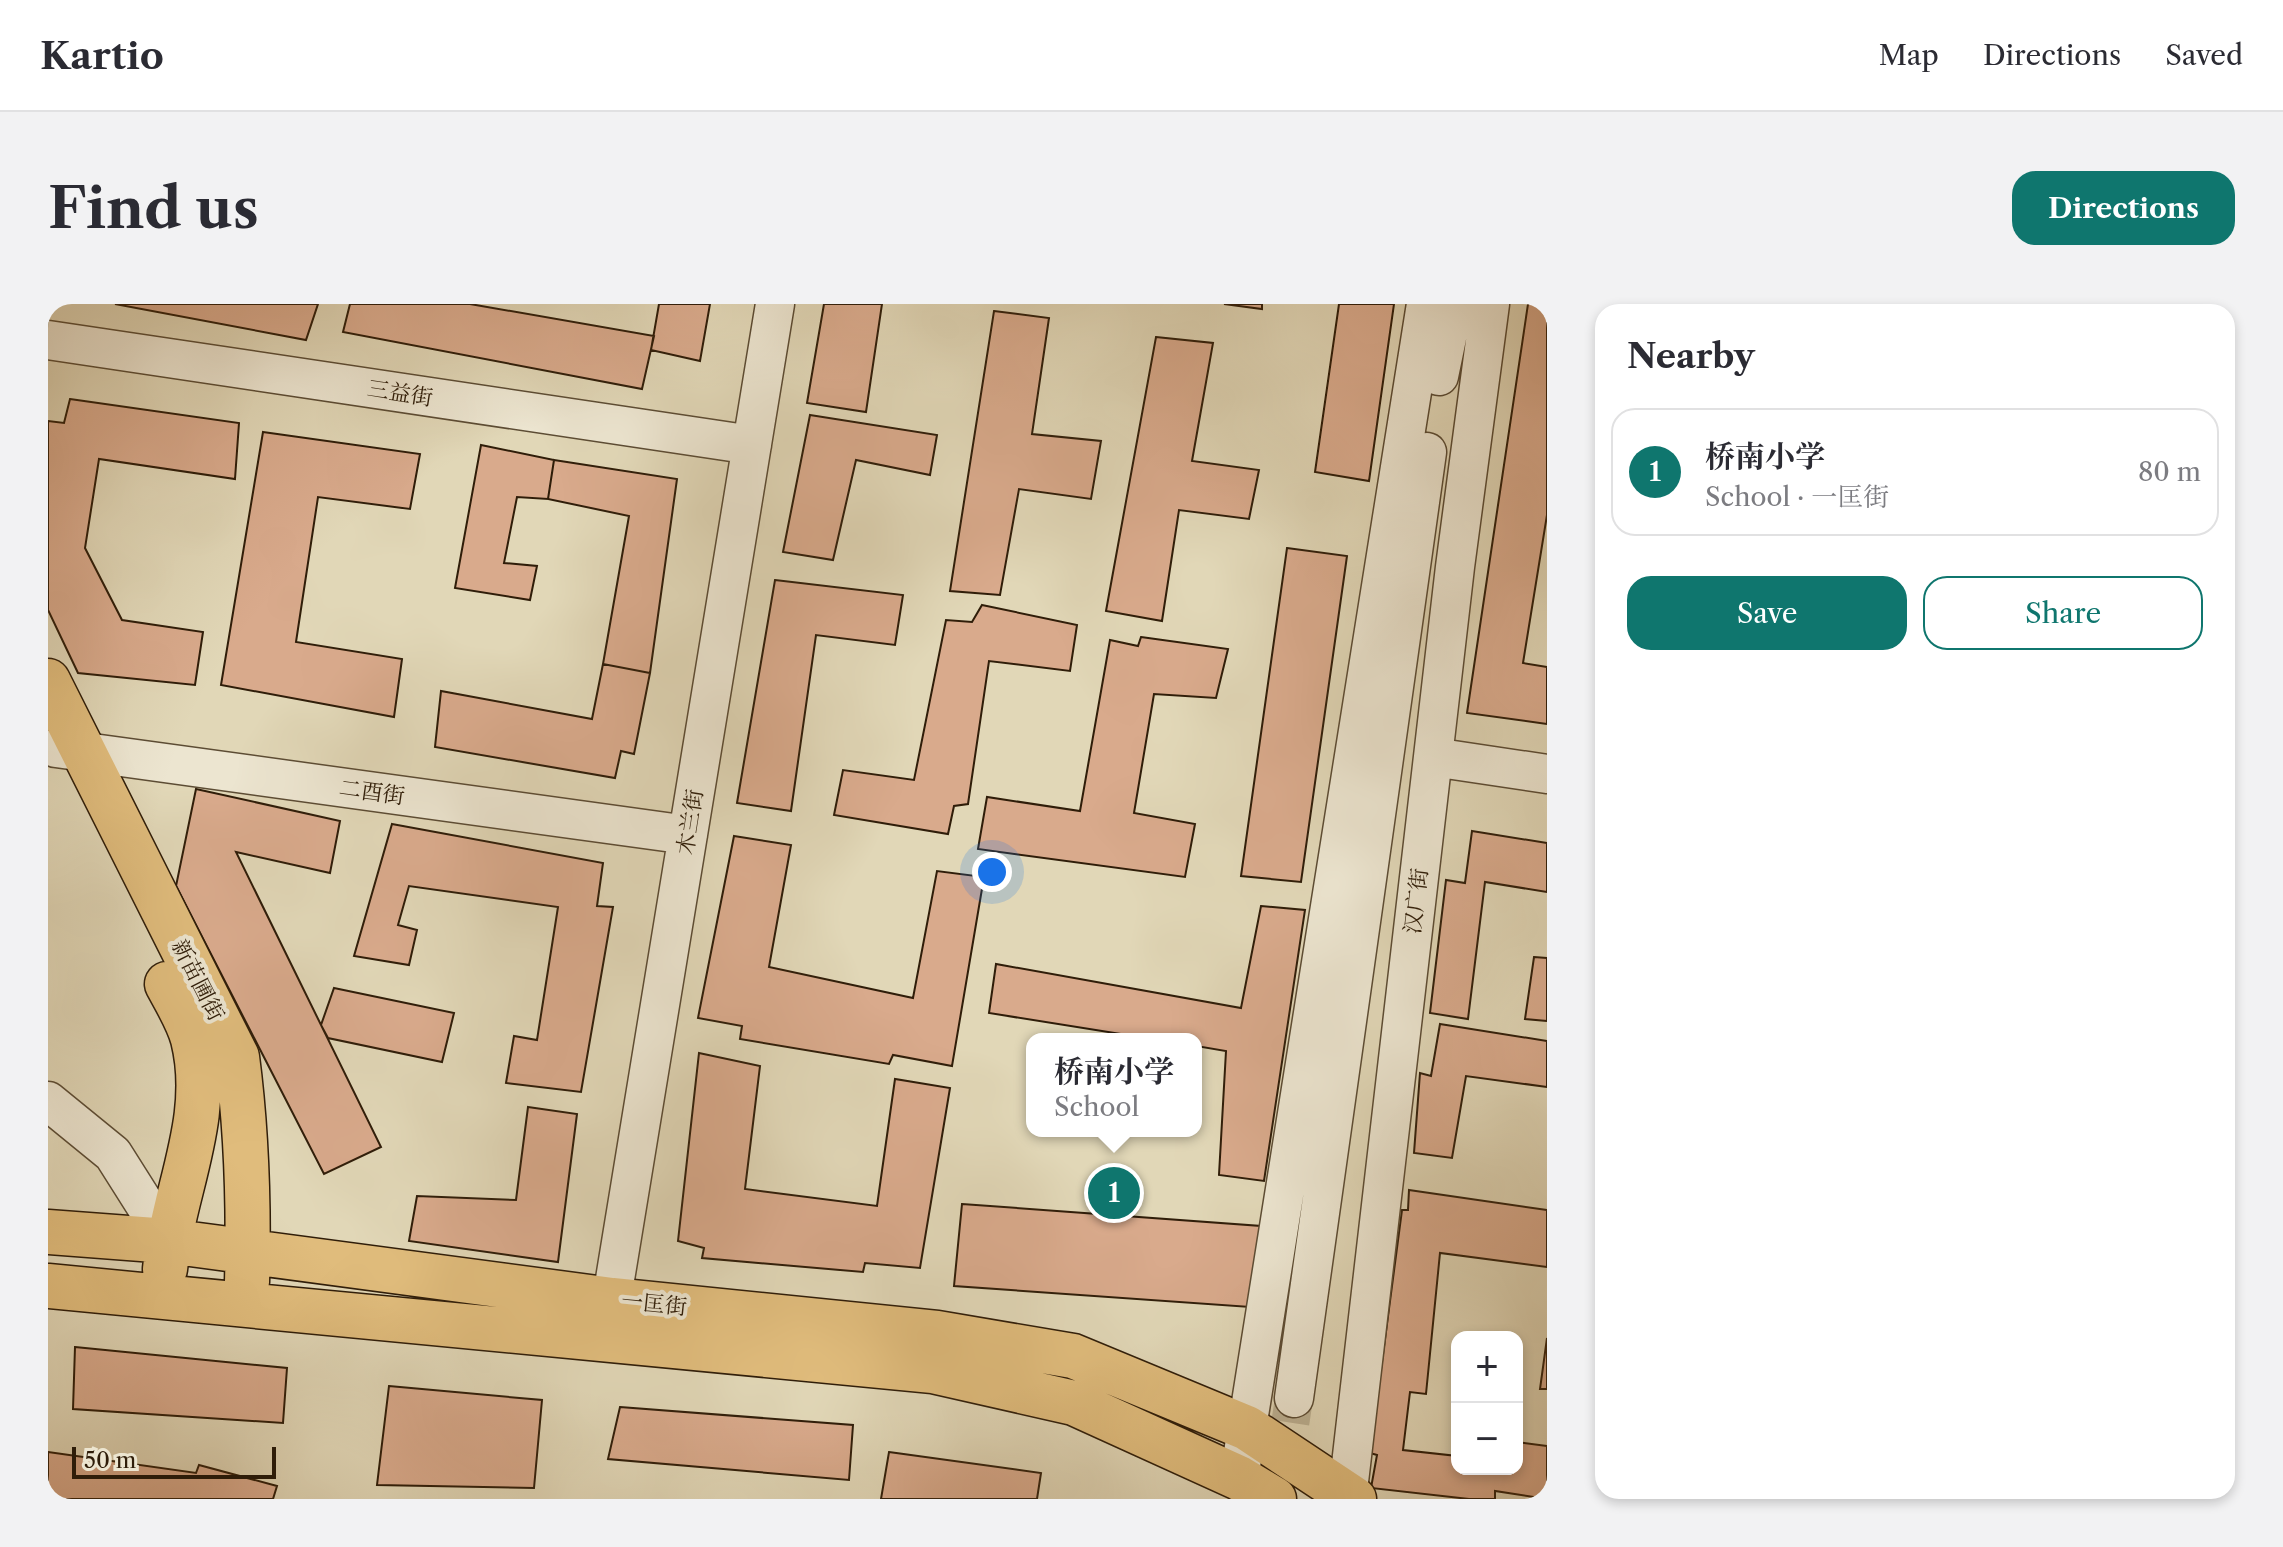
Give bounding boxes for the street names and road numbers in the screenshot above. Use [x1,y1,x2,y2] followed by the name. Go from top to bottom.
[365,375,435,411] street label: 三益街
[337,774,407,810] street label: 二酉街
[672,787,708,857] street label: 木兰街
[1399,867,1433,935] street label: 汉广街
[166,935,230,1025] street label: 新苗圃街
[620,1287,688,1321] street label: 一匡街

